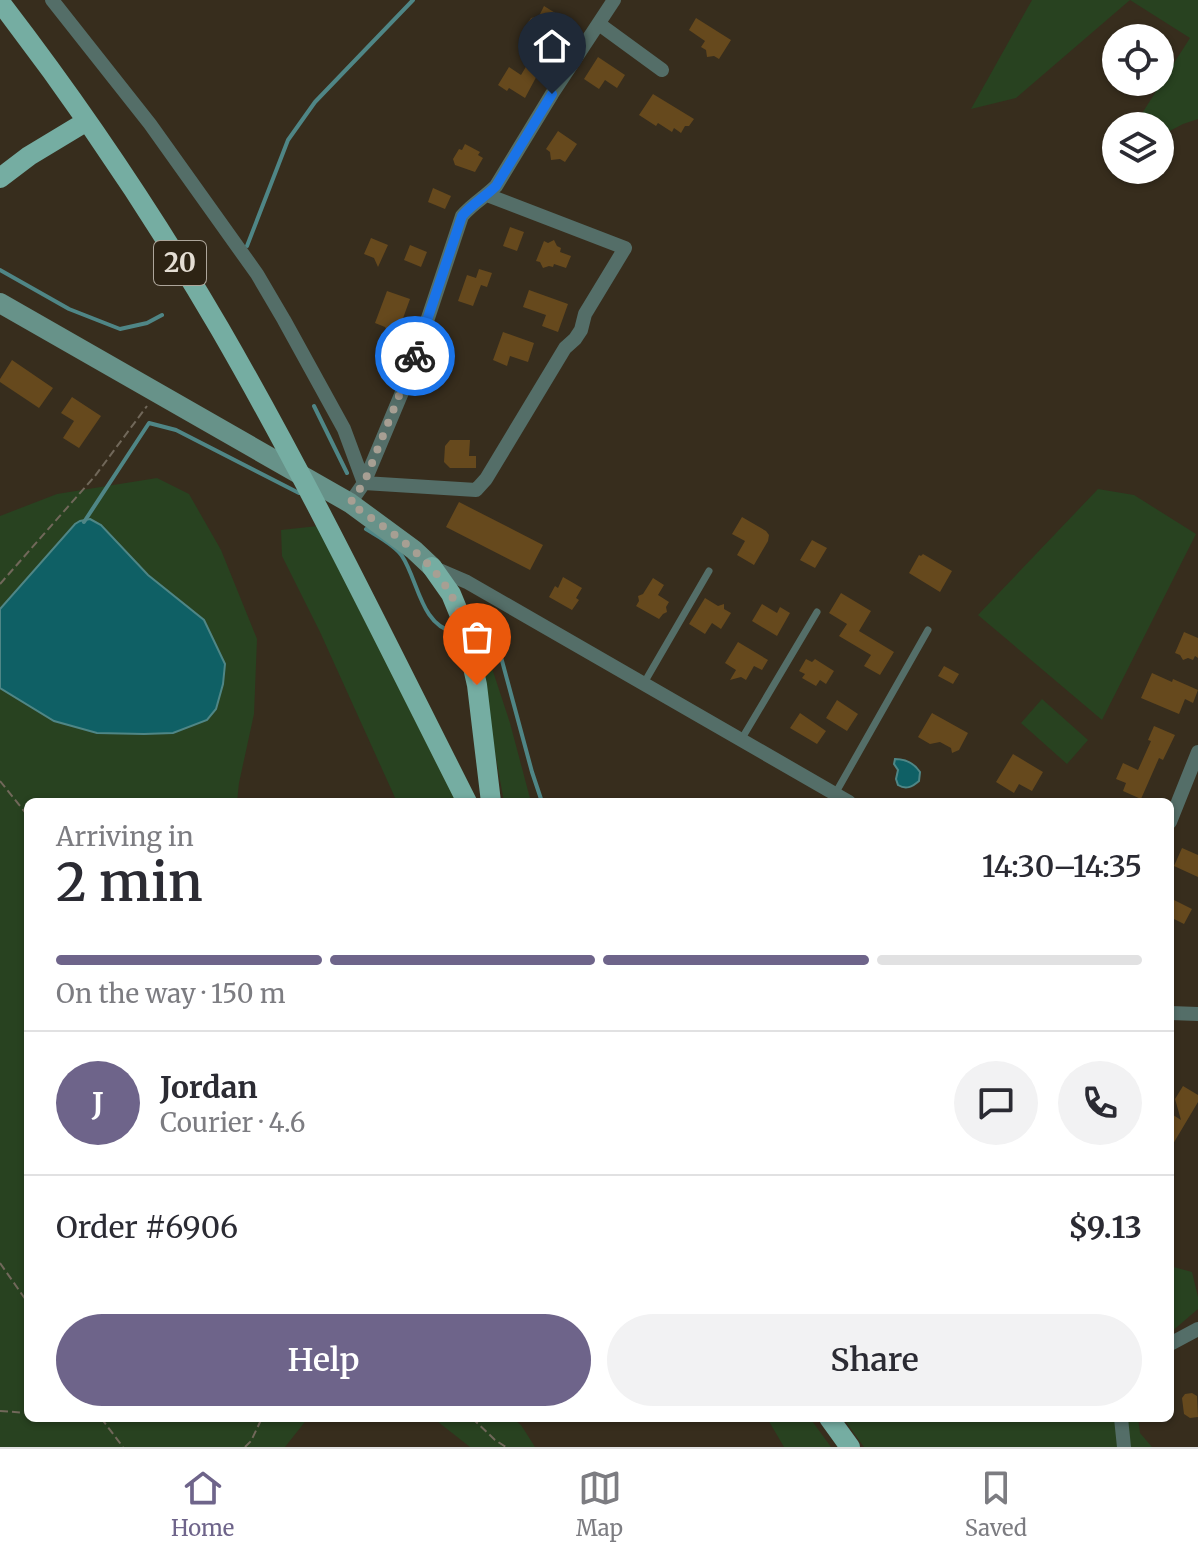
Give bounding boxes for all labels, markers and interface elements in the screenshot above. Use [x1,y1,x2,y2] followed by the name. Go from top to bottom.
[518,12,586,94] pin
[530,24,574,68] icon: home
[1102,24,1174,184] map controls
[1102,24,1174,96] button: locate
[1102,112,1174,184] button: layers
[154,241,206,285] road number: 20
[375,316,455,396] courier
[393,334,437,378] icon: bike
[443,603,511,685] pin
[455,615,499,659] icon: bag
[56,820,194,853] text: Arriving in
[982,847,1142,885] text: 14:30–14:35
[56,850,203,915] text: 2 min
[56,977,285,1010] text: On the way · 150 m
[954,1061,1038,1145] button: chat
[1058,1061,1142,1145] button: phone
[160,1068,258,1106] text: Jordan
[92,1084,104,1122] text: J
[160,1106,306,1139] text: Courier · 4.6
[56,1208,238,1246] text: Order #6906
[1068,1208,1142,1246] text: $9.13
[56,1314,591,1406] button: Help
[607,1314,1142,1406] button: Share
[171,1466,234,1542] tab: Home
[576,1466,623,1542] tab: Map
[965,1466,1027,1542] tab: Saved

